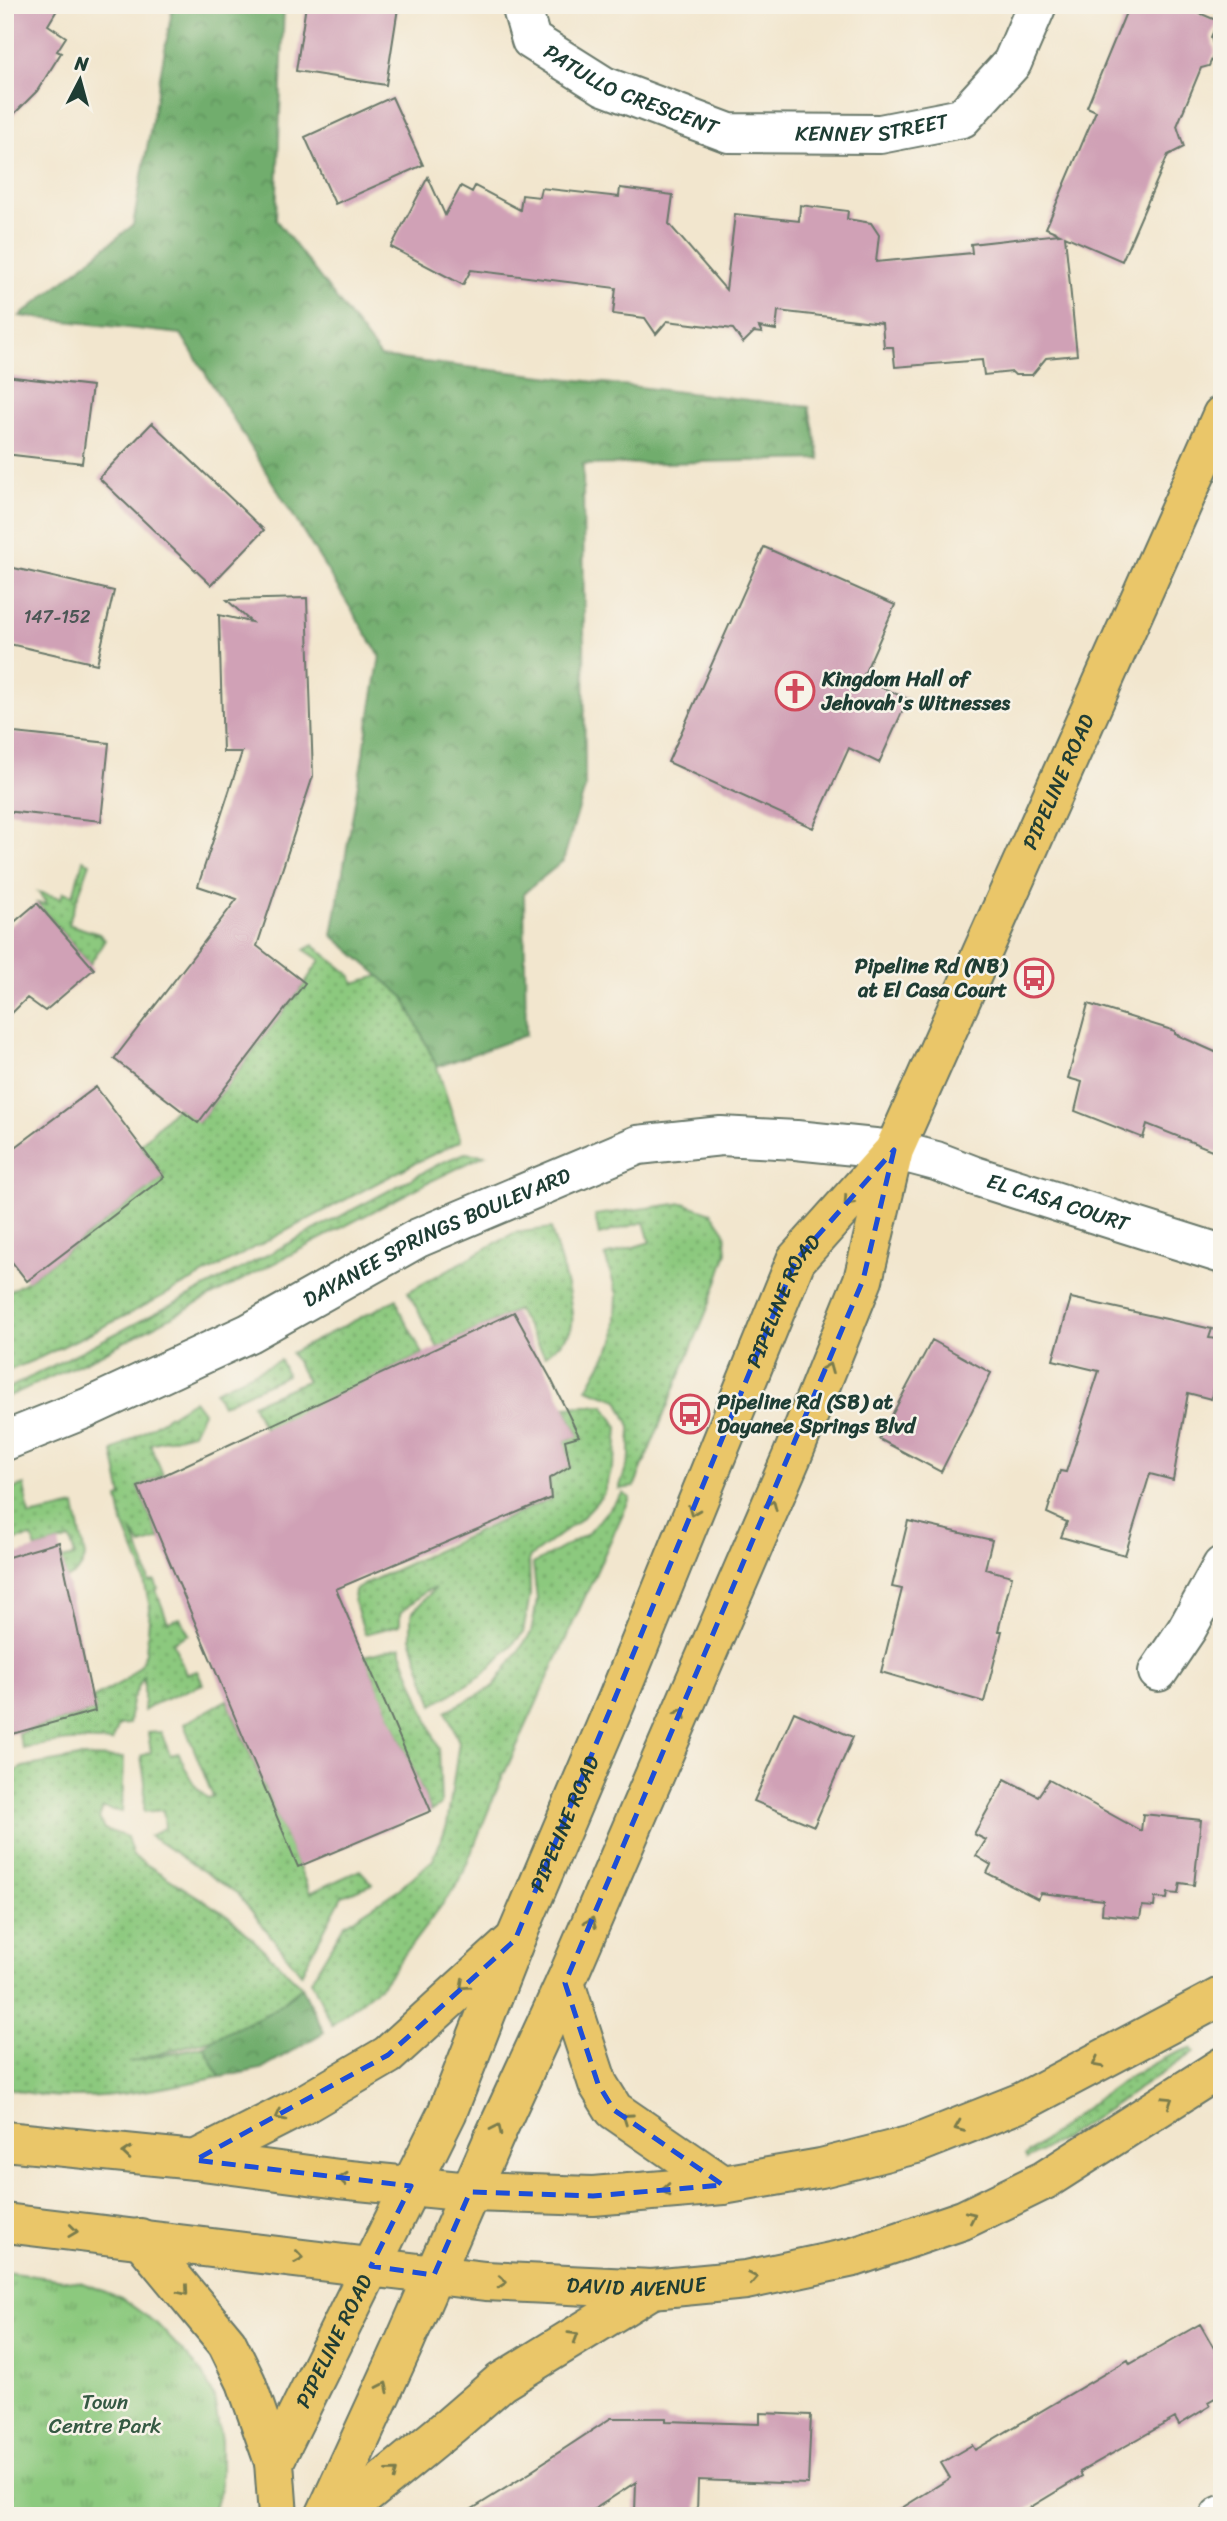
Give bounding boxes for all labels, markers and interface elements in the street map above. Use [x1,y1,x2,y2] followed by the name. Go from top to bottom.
[536,33,725,147] street label: PATULLO CRESCENT
[46,46,116,116] north arrow
[72,46,91,81] text: N
[795,102,953,153] street label: KENNEY STREET
[24,601,90,633] house number: 147-152
[821,660,1010,722] place label: Kingdom Hall of Jehovah's Witnesses
[774,670,816,712] church icon: Kingdom Hall of Jehovah's Witnesses
[1011,707,1105,856] street label: PIPELINE ROAD
[855,947,1009,1009] place label: Pipeline Rd (NB) at El Casa Court
[1013,957,1055,999] bus stop icon: Pipeline Rd (NB) at El Casa Court
[296,1156,577,1318] street label: DAYANEE SPRINGS BOULEVARD
[982,1162,1136,1243] street label: EL CASA COURT
[844,1193,856,1206] one-way arrow
[735,1224,831,1374] street label: PIPELINE ROAD
[820,1363,834,1375] one-way arrow
[717,1383,917,1445] place label: Pipeline Rd (SB) at Dayanee Springs Blvd
[669,1393,711,1435] bus stop icon: Pipeline Rd (SB) at Dayanee Springs Blvd
[763,1499,777,1511] one-way arrow
[688,1505,702,1517] one-way arrow
[673,1708,687,1720] one-way arrow
[519,1749,611,1898] street label: PIPELINE ROAD
[583,1917,597,1930] one-way arrow
[459,1977,472,1989] one-way arrow
[1092,2054,1104,2068] one-way arrow
[1160,2097,1173,2110] one-way arrow
[275,2108,287,2122] one-way arrow
[622,2114,635,2126] one-way arrow
[954,2119,966,2133] one-way arrow
[489,2124,503,2137] one-way arrow
[121,2146,132,2161] one-way arrow
[337,2172,348,2187] one-way arrow
[660,2182,671,2197] one-way arrow
[964,2210,976,2224] one-way arrow
[67,2223,79,2238] one-way arrow
[293,2249,305,2264] one-way arrow
[566,2265,709,2308] street label: DAVID AVENUE
[285,2267,383,2415] street label: PIPELINE ROAD
[747,2271,759,2286] one-way arrow
[497,2274,508,2289] one-way arrow
[176,2283,188,2296] one-way arrow
[567,2331,580,2344] one-way arrow
[376,2382,390,2394] one-way arrow
[49,2383,161,2445] park label: Town Centre Park
[386,2468,398,2481] one-way arrow

